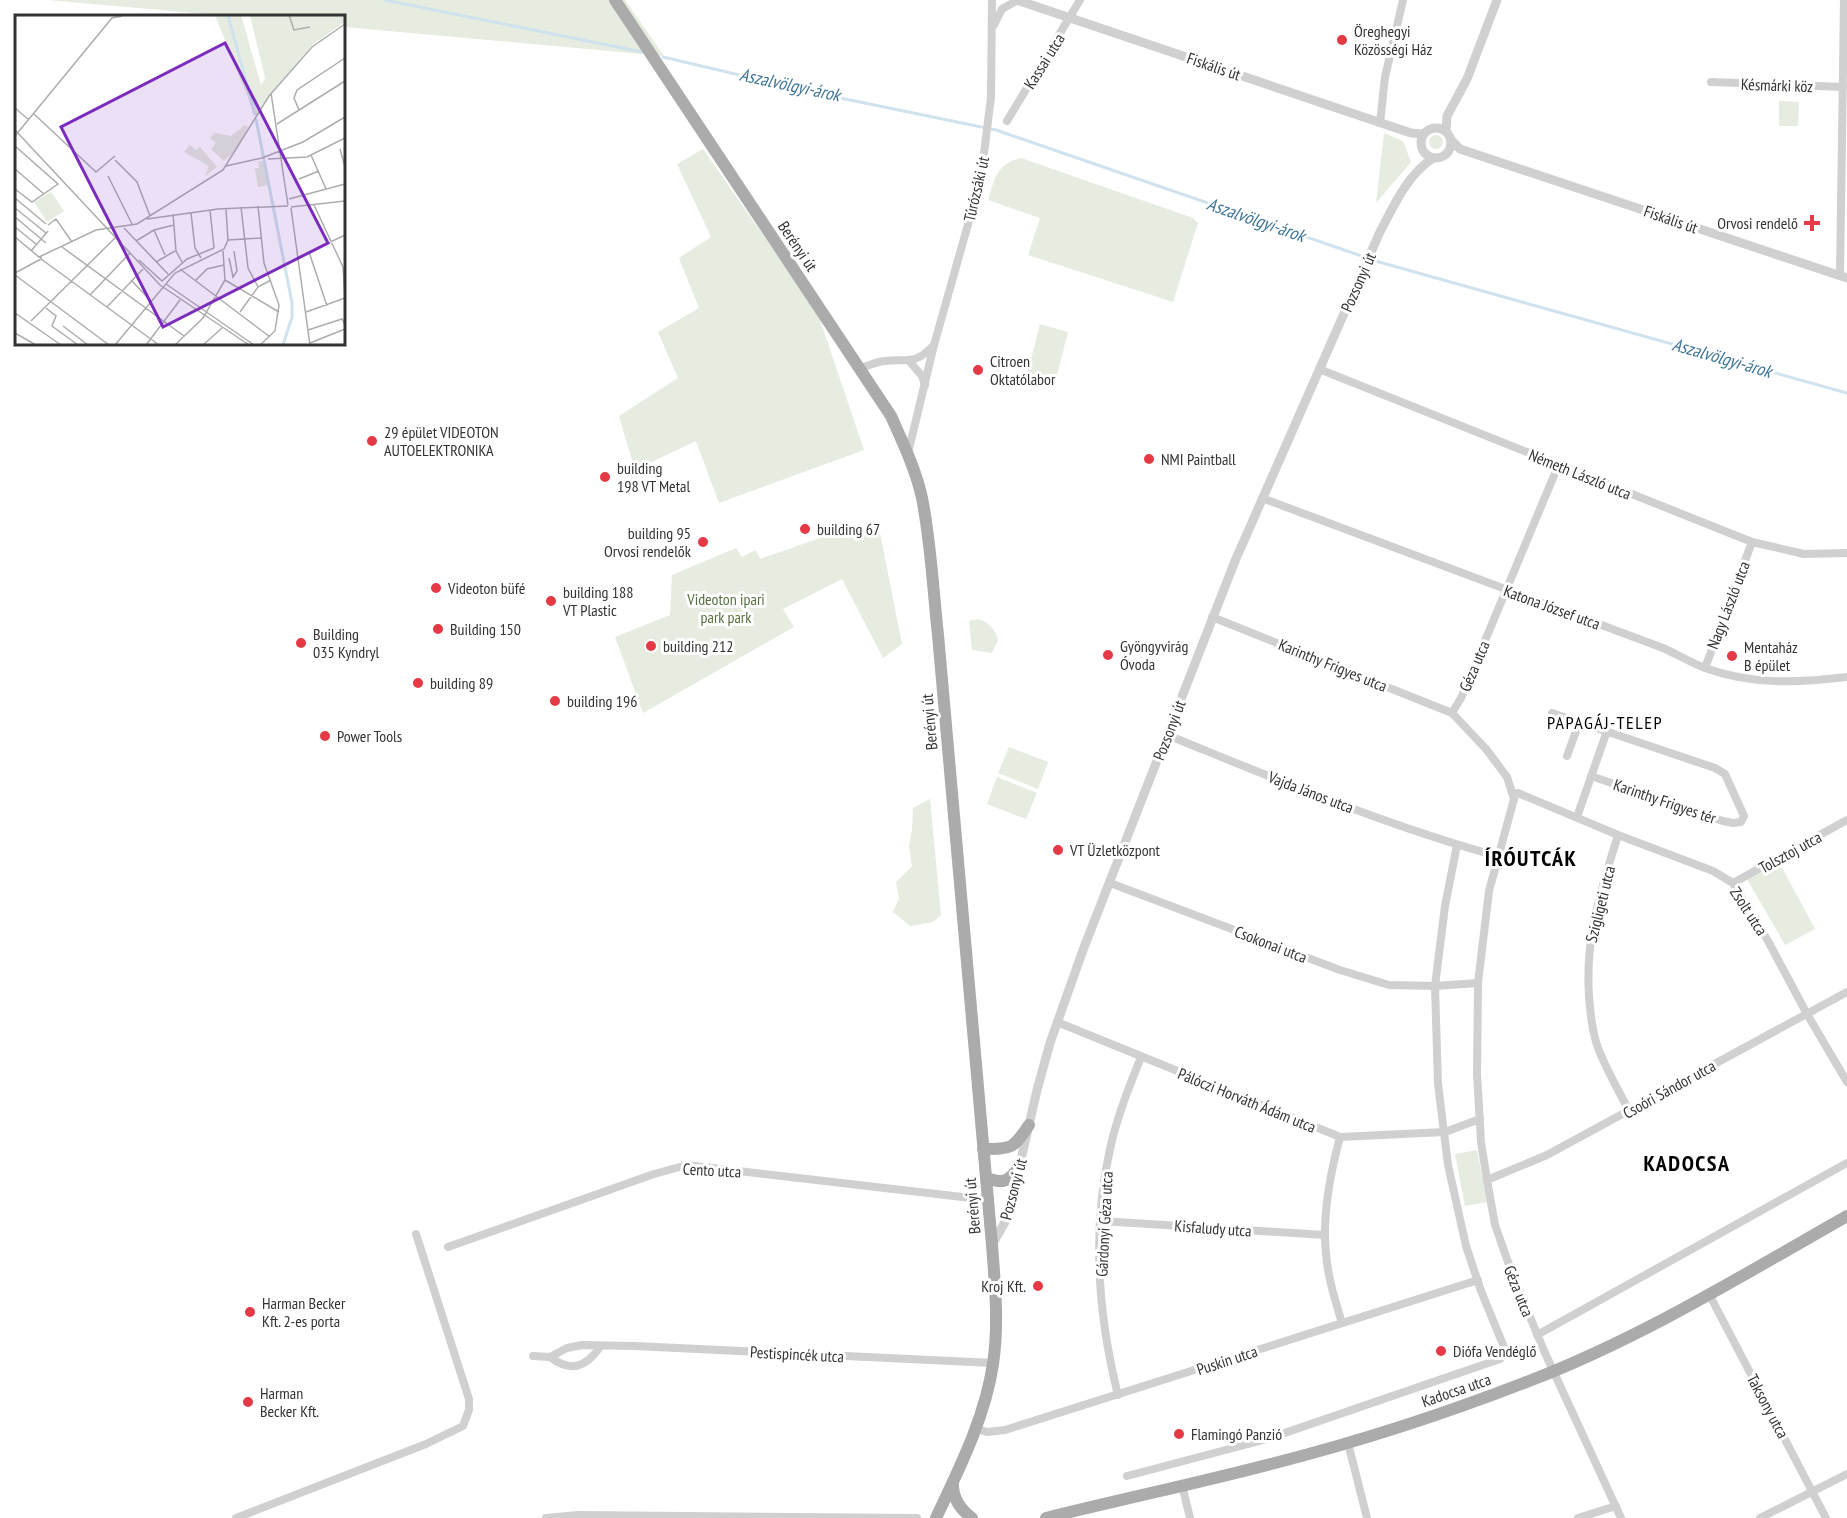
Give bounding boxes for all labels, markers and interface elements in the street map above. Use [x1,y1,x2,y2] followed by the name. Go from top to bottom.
[15,15,345,345] inset map
[1354,21,1433,59] place label: Öreghegyi Közösségi Ház
[1019,30,1069,92] street label: Kassai utca
[1335,33,1349,47] marker: Öreghegyi Közösségi Ház
[1185,48,1244,85] street label: Fiskális út
[738,63,844,107] water label: Aszalvölgyi-árok
[1741,74,1814,96] street label: Késmárki köz
[959,154,993,224] street label: Túrózsáki út
[1204,192,1310,248] water label: Aszalvölgyi-árok
[1642,201,1701,238] street label: Fiskális út
[1717,213,1798,233] place label: Orvosi rendelő
[1803,214,1821,232] marker: Orvosi rendelő
[774,217,822,275] street label: Berényi út
[1336,249,1380,315] street label: Pozsonyi út
[1670,332,1776,383] water label: Aszalvölgyi-árok
[990,351,1056,389] place label: Citroen Oktatólabor
[971,363,985,377] marker: Citroen Oktatólabor
[384,422,499,460] place label: 29 épület VIDEOTON AUTOELEKTRONIKA
[365,434,379,448] marker: 29 épület VIDEOTON AUTOELEKTRONIKA
[1526,444,1634,504] street label: Németh László utca
[1161,449,1236,469] place label: NMI Paintball
[1142,452,1156,466] marker: NMI Paintball
[617,458,691,496] place label: building 198 VT Metal
[598,470,612,484] marker: building 198 VT Metal
[817,519,880,539] place label: building 67
[798,522,812,536] marker: building 67
[604,523,692,561] place label: building 95 Orvosi rendelők
[696,535,710,549] marker: building 95 Orvosi rendelők
[1702,558,1754,652] street label: Nagy László utca
[447,578,525,598] place label: Videoton büfé
[1501,580,1603,634] street label: Katona József utca
[429,581,443,595] marker: Videoton büfé
[562,582,633,620] place label: building 188 VT Plastic
[686,589,765,627] park label: Videoton ipari park park
[544,594,558,608] marker: building 188 VT Plastic
[450,619,521,639] place label: Building 150
[431,622,445,636] marker: Building 150
[313,624,380,662] place label: Building 035 Kyndryl
[1276,634,1390,696] street label: Karinthy Frigyes utca
[294,636,308,650] marker: Building 035 Kyndryl
[663,636,733,656] place label: building 212
[1120,636,1188,674] place label: Gyöngyvirág Óvoda
[1744,637,1798,675] place label: Mentaház B épület
[1454,638,1494,694] street label: Géza utca
[644,639,658,653] marker: building 212
[1101,648,1115,662] marker: Gyöngyvirág Óvoda
[1725,649,1739,663] marker: Mentaház B épület
[430,673,493,693] place label: building 89
[411,676,425,690] marker: building 89
[567,691,637,711] place label: building 196
[917,692,941,751] street label: Berényi út
[548,694,562,708] marker: building 196
[1148,697,1190,763] street label: Pozsonyi út
[1547,711,1663,734] district label: PAPAGÁJ-TELEP
[337,726,402,746] place label: Power Tools
[318,729,332,743] marker: Power Tools
[1265,766,1356,817] street label: Vajda János utca
[1611,774,1720,828] street label: Karinthy Frigyes tér
[1755,827,1825,877] street label: Tolsztoj utca
[1069,840,1161,860] place label: VT Üzletközpont
[1051,843,1065,857] marker: VT Üzletközpont
[1485,844,1577,872] district label: ÍRÓUTCÁK
[1581,864,1619,944] street label: Szigligeti utca
[1726,883,1772,939] street label: Zsolt utca
[1232,921,1310,967] street label: Csokonai utca
[1619,1055,1719,1123] street label: Csoóri Sándor utca
[1175,1063,1319,1137] street label: Pálóczi Horváth Ádám utca
[1643,1149,1731,1177] district label: KADOCSA
[995,1156,1031,1222] street label: Pozsonyi út
[682,1158,742,1182] street label: Cento utca
[1091,1171,1117,1277] street label: Gárdonyi Géza utca
[960,1176,984,1235] street label: Berényi út
[1174,1215,1252,1241] street label: Kisfaludy utca
[1500,1263,1538,1319] street label: Géza utca
[981,1276,1026,1296] place label: Kroj Kft.
[1031,1279,1045,1293] marker: Kroj Kft.
[262,1293,346,1331] place label: Harman Becker Kft. 2-es porta
[243,1305,257,1319] marker: Harman Becker Kft. 2-es porta
[1194,1341,1260,1379] street label: Puskin utca
[1453,1341,1536,1361] place label: Diófa Vendéglő
[750,1342,844,1366] street label: Pestispincék utca
[1434,1344,1448,1358] marker: Diófa Vendéglő
[1419,1369,1493,1411] street label: Kadocsa utca
[1743,1370,1793,1442] street label: Taksony utca
[260,1383,319,1421] place label: Harman Becker Kft.
[241,1395,255,1409] marker: Harman Becker Kft.
[1191,1424,1282,1444] place label: Flamingó Panzió
[1172,1427,1186,1441] marker: Flamingó Panzió

